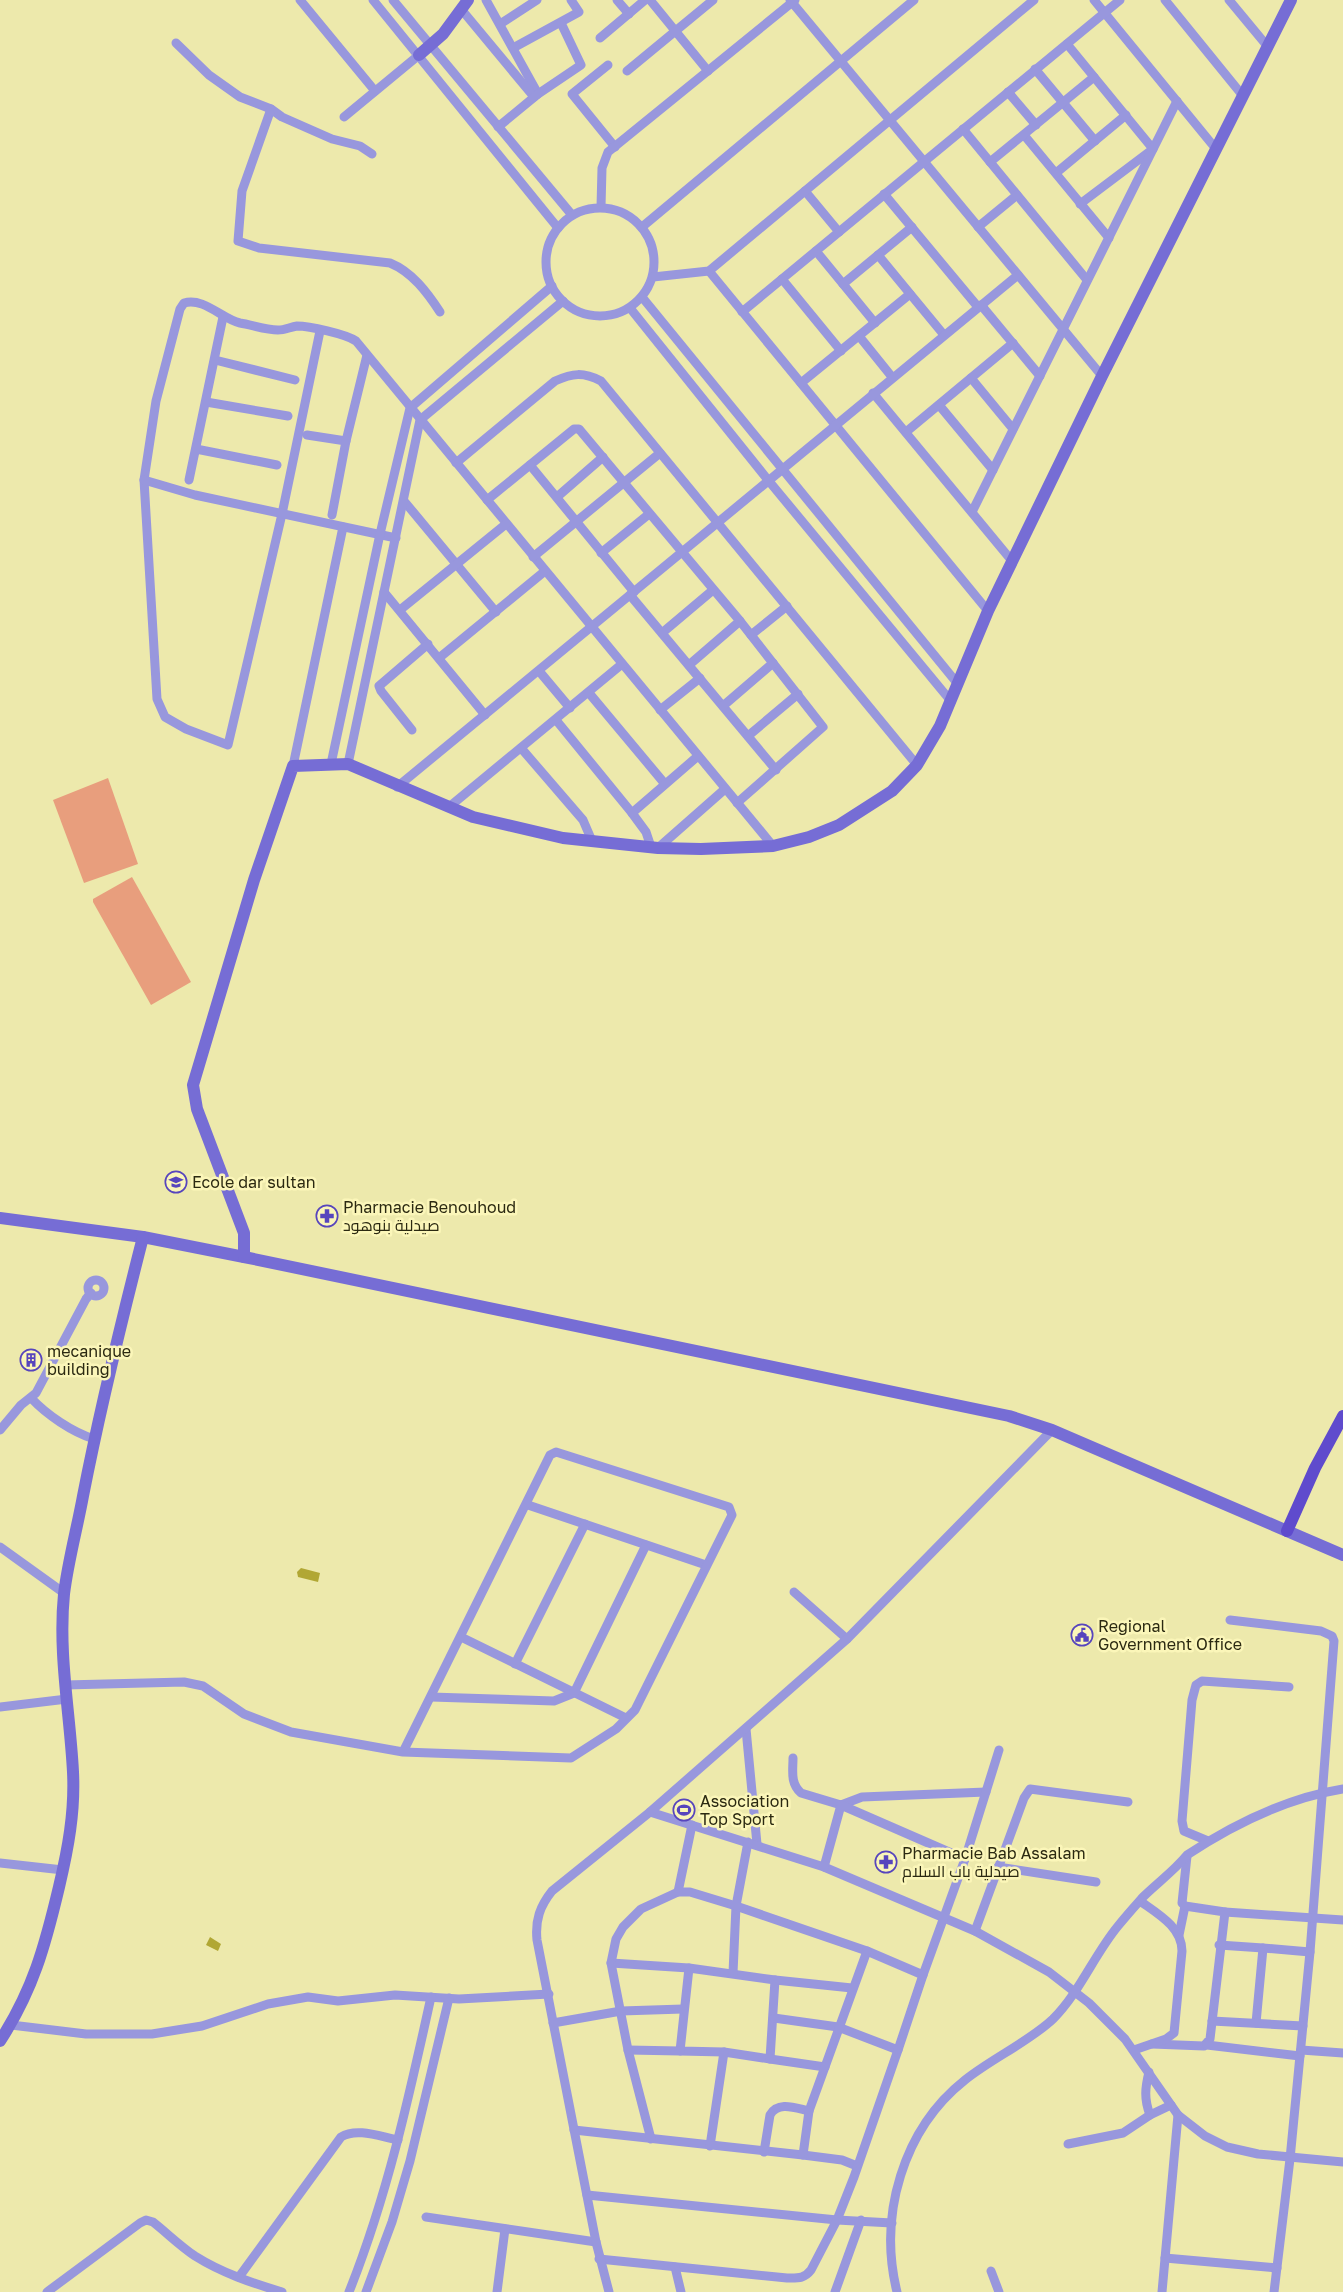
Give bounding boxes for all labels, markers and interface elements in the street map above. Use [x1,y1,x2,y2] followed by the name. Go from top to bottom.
[164,1170,188,1194] school or university icon: Ecole dar sultan
[192,1172,316,1192] place label: Ecole dar sultan
[343,1197,516,1235] place label: Pharmacie Benouhoud صيدلية بنوهود
[315,1204,339,1228] pharmacy icon: Pharmacie Benouhoud صيدلية بنوهود
[47,1341,131,1379] place label: mecanique building
[19,1348,43,1372] building icon: mecanique building
[1098,1616,1242,1654] place label: Regional Government Office
[1070,1623,1094,1647] public building icon: Regional Government Office
[700,1791,789,1829] place label: Association Top Sport
[672,1798,696,1822] sports icon: Association Top Sport
[902,1843,1086,1883] place label: Pharmacie Bab Assalam صيدلية باب السلام
[874,1850,898,1874] pharmacy icon: Pharmacie Bab Assalam صيدلية باب السلام

